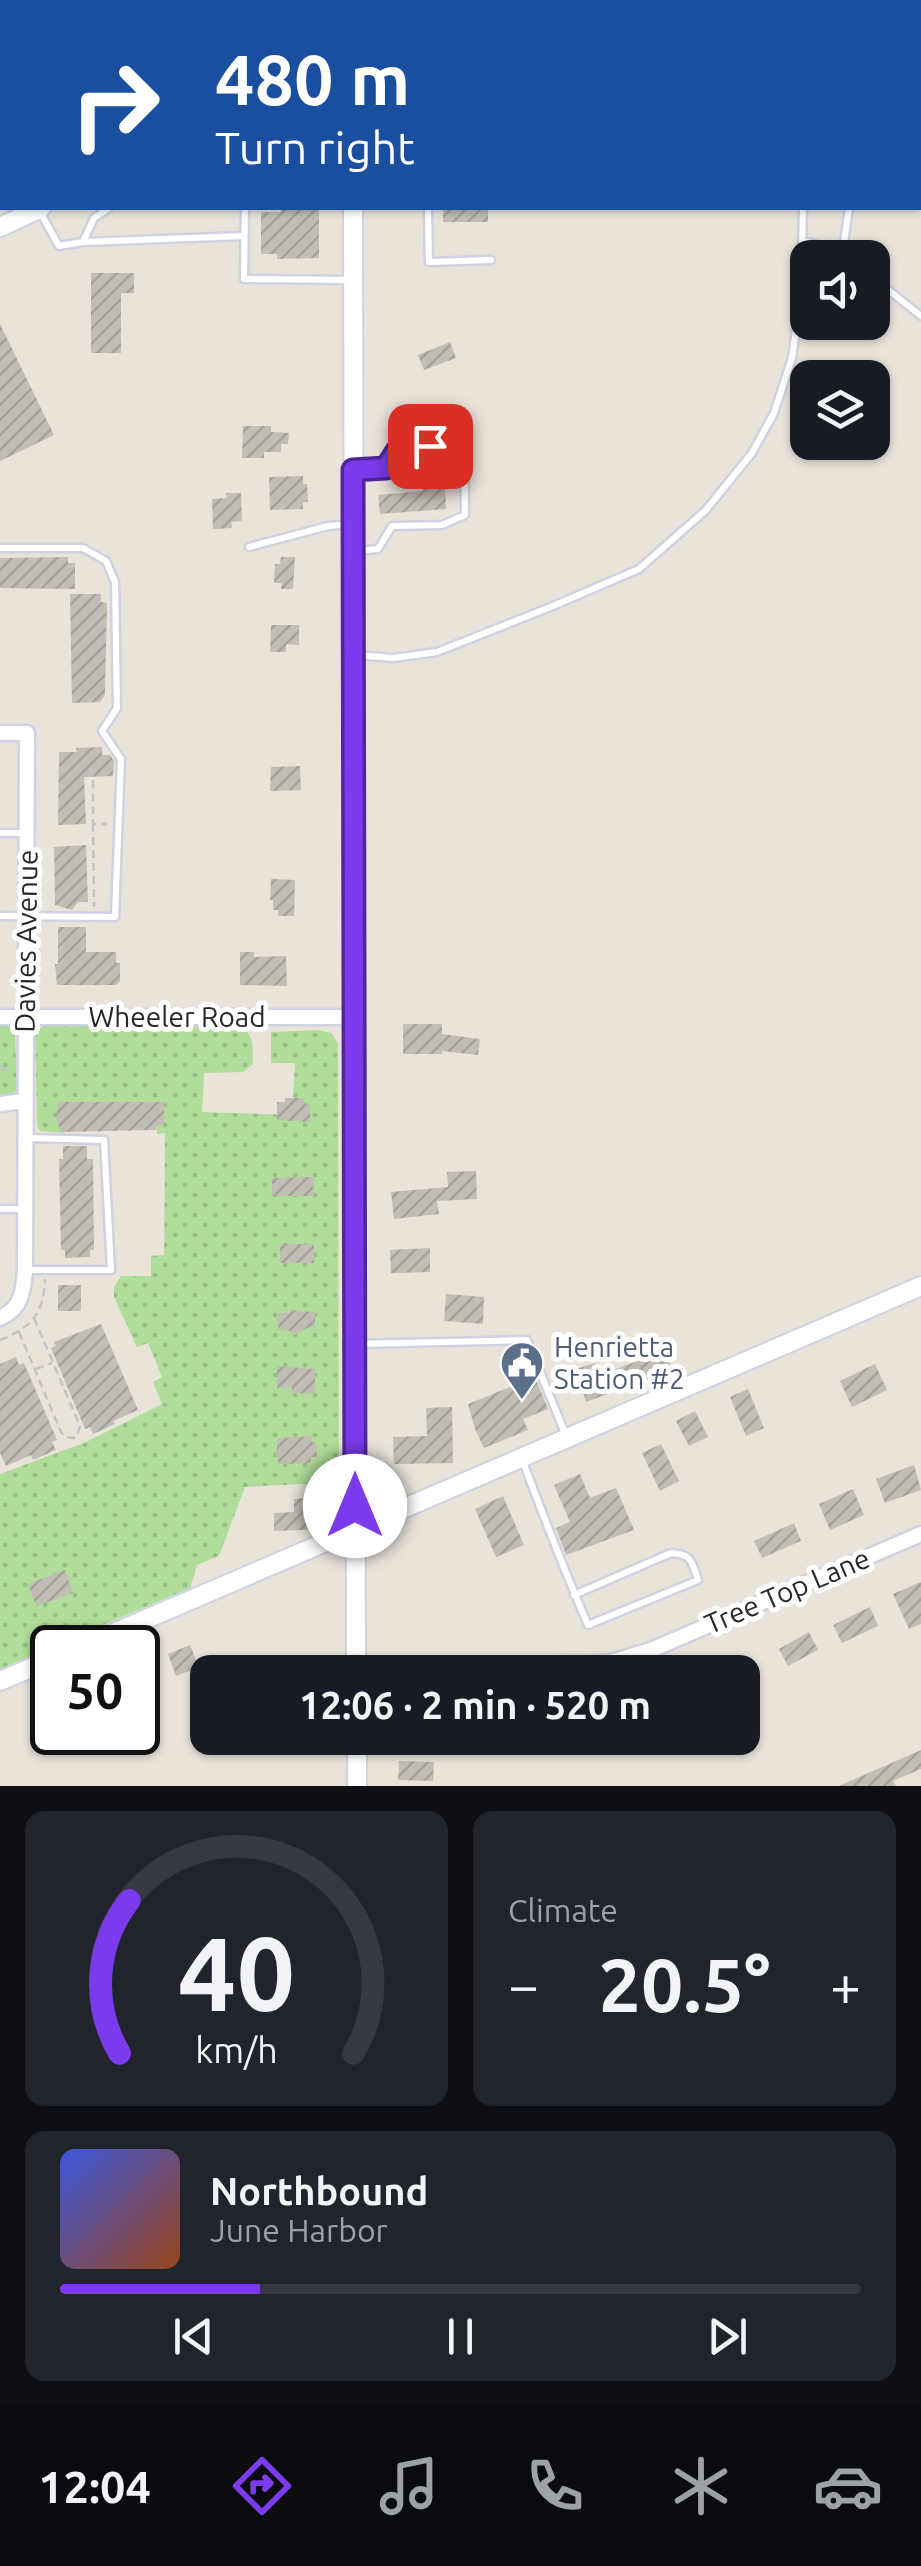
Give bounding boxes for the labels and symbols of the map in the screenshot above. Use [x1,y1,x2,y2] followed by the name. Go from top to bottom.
[388,404,473,489] pin
[8,849,43,1033] street label: Davies Avenue
[88,1001,266,1032] street label: Wheeler Road
[554,1331,685,1394] place label: Henrietta Station #2
[499,1340,545,1401] public building icon: Henrietta Station #2
[303,1454,407,1558] position arrow
[700,1542,874,1639] street label: Tree Top Lane
[30,1625,160,1755] speed limit sign: 50

